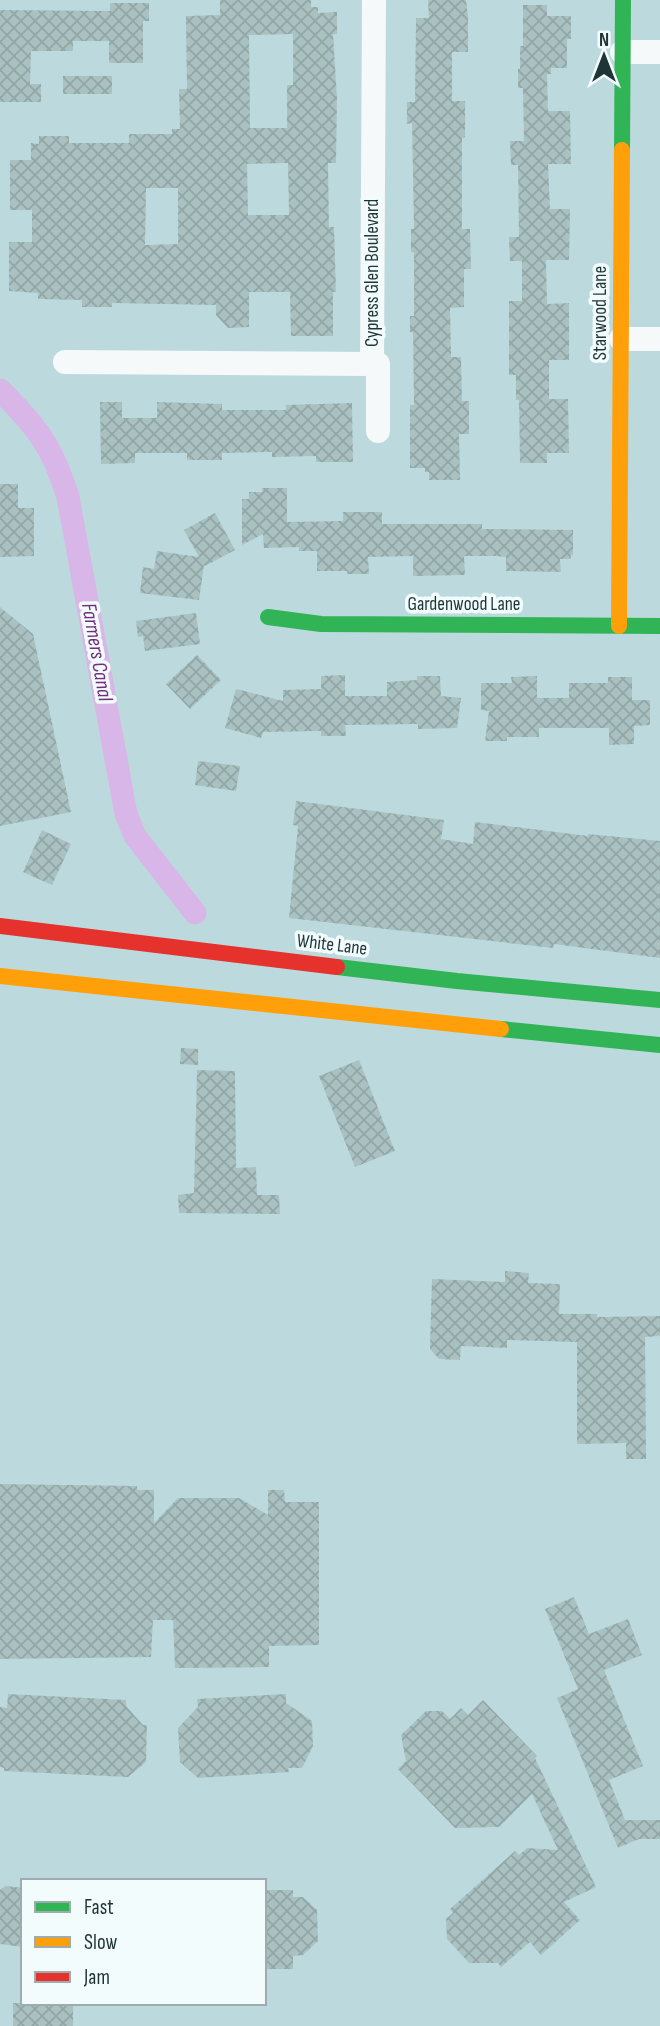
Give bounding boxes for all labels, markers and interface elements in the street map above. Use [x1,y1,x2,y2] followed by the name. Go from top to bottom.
[569,21,639,91] north arrow
[599,29,609,52] text: N
[361,199,384,347] street label: Cypress Glen Boulevard
[589,266,612,360] street label: Starwood Lane
[408,593,520,616] street label: Gardenwood Lane
[76,601,118,704] water label: Farmers Canal
[296,929,368,961] street label: White Lane
[21,1879,266,2005] legend
[84,1895,114,1920] text: Fast
[84,1930,118,1955] text: Slow
[83,1965,110,1990] text: Jam

